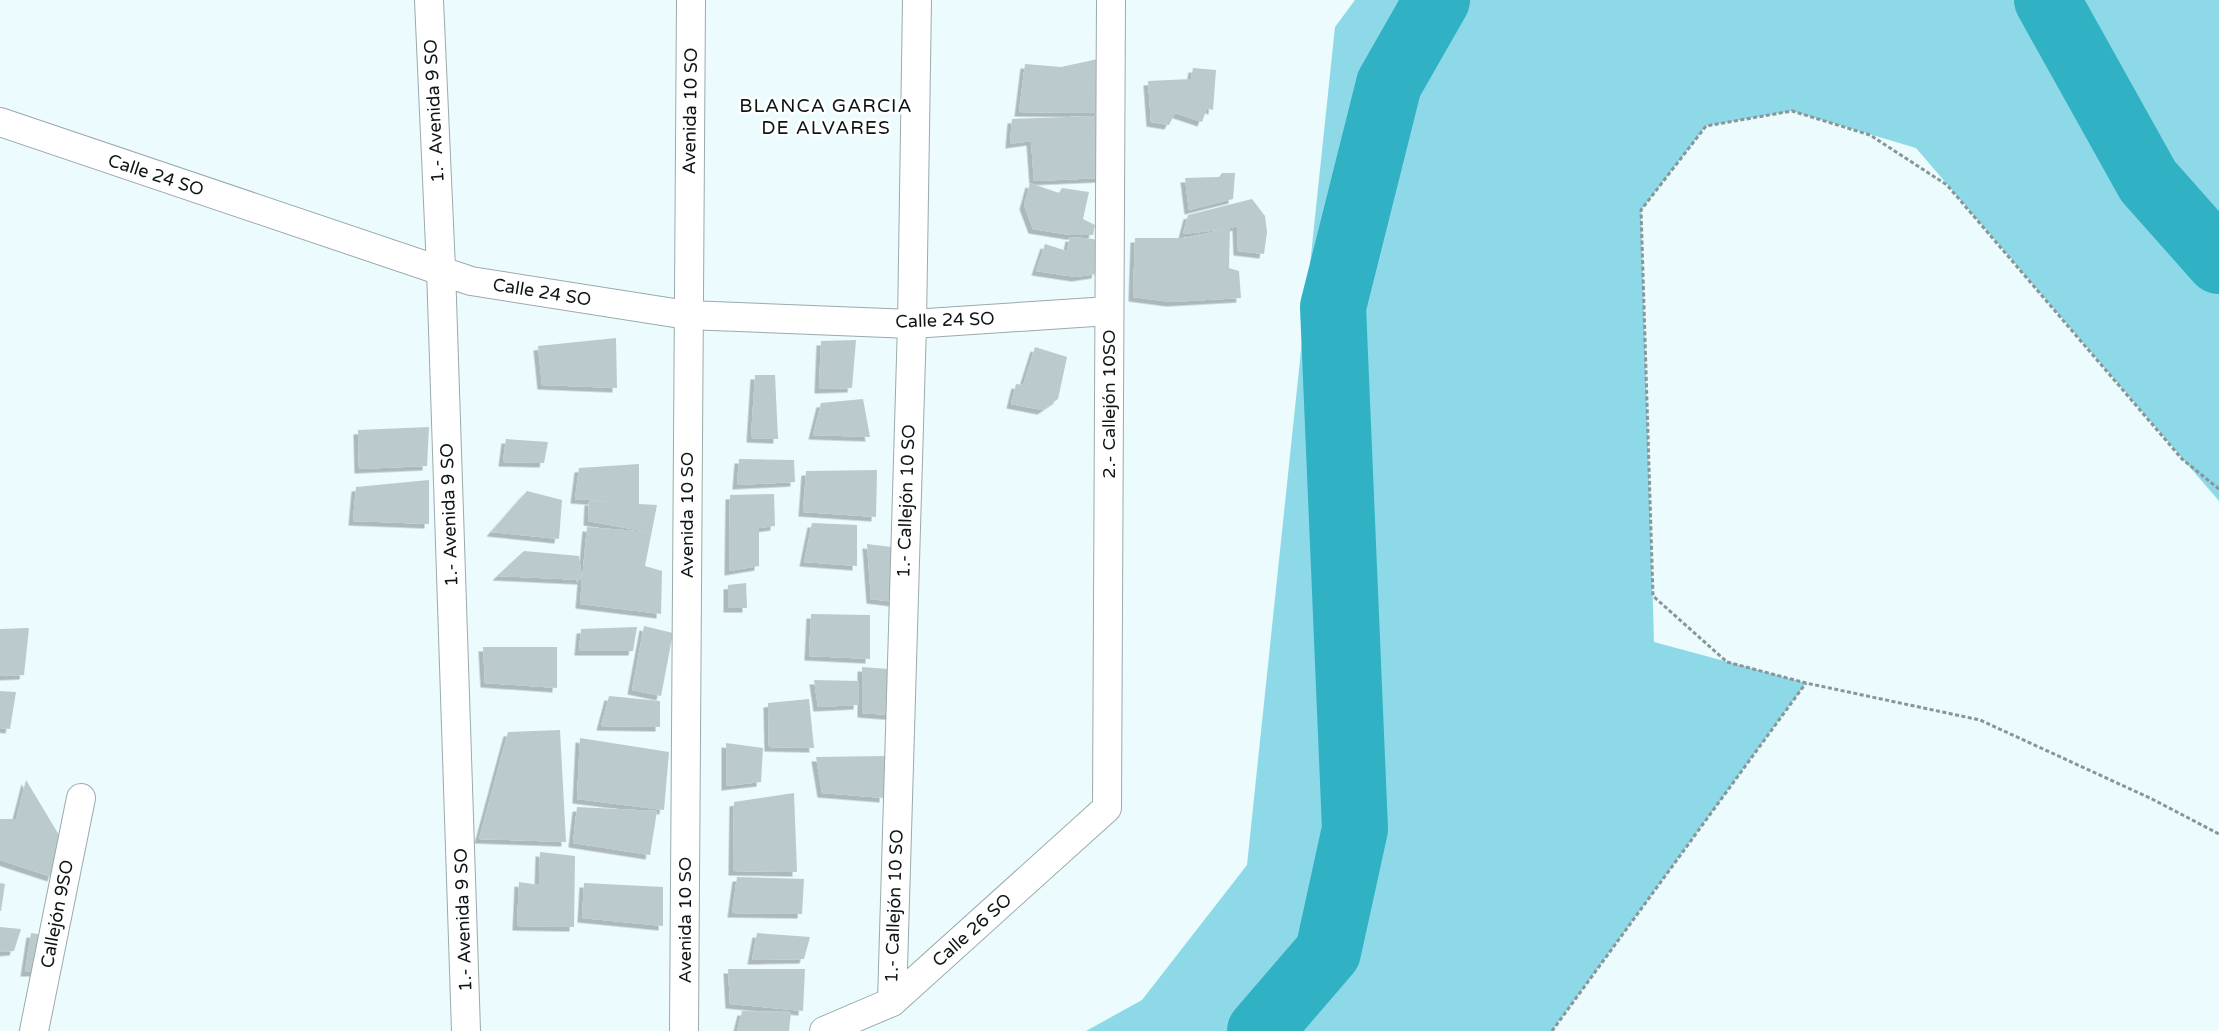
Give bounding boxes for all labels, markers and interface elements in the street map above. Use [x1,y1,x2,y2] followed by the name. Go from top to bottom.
[419,39,449,183] street label: 1.- Avenida 9 SO
[678,47,702,175] street label: Avenida 10 SO
[739,95,913,139] district label: BLANCA GARCIA DE ALVARES
[105,149,207,201] street label: Calle 24 SO
[491,273,593,311] street label: Calle 24 SO
[895,307,995,333] street label: Calle 24 SO
[1098,329,1120,479] street label: 2.- Callejón 10SO
[892,424,920,578] street label: 1.- Callejón 10 SO
[435,443,463,587] street label: 1.- Avenida 9 SO
[676,452,698,578] street label: Avenida 10 SO
[880,829,908,983] street label: 1.- Callejón 10 SO
[449,848,477,992] street label: 1.- Avenida 9 SO
[674,857,696,983] street label: Avenida 10 SO
[36,858,78,970] street label: Callejón 9SO
[928,889,1016,971] street label: Calle 26 SO

